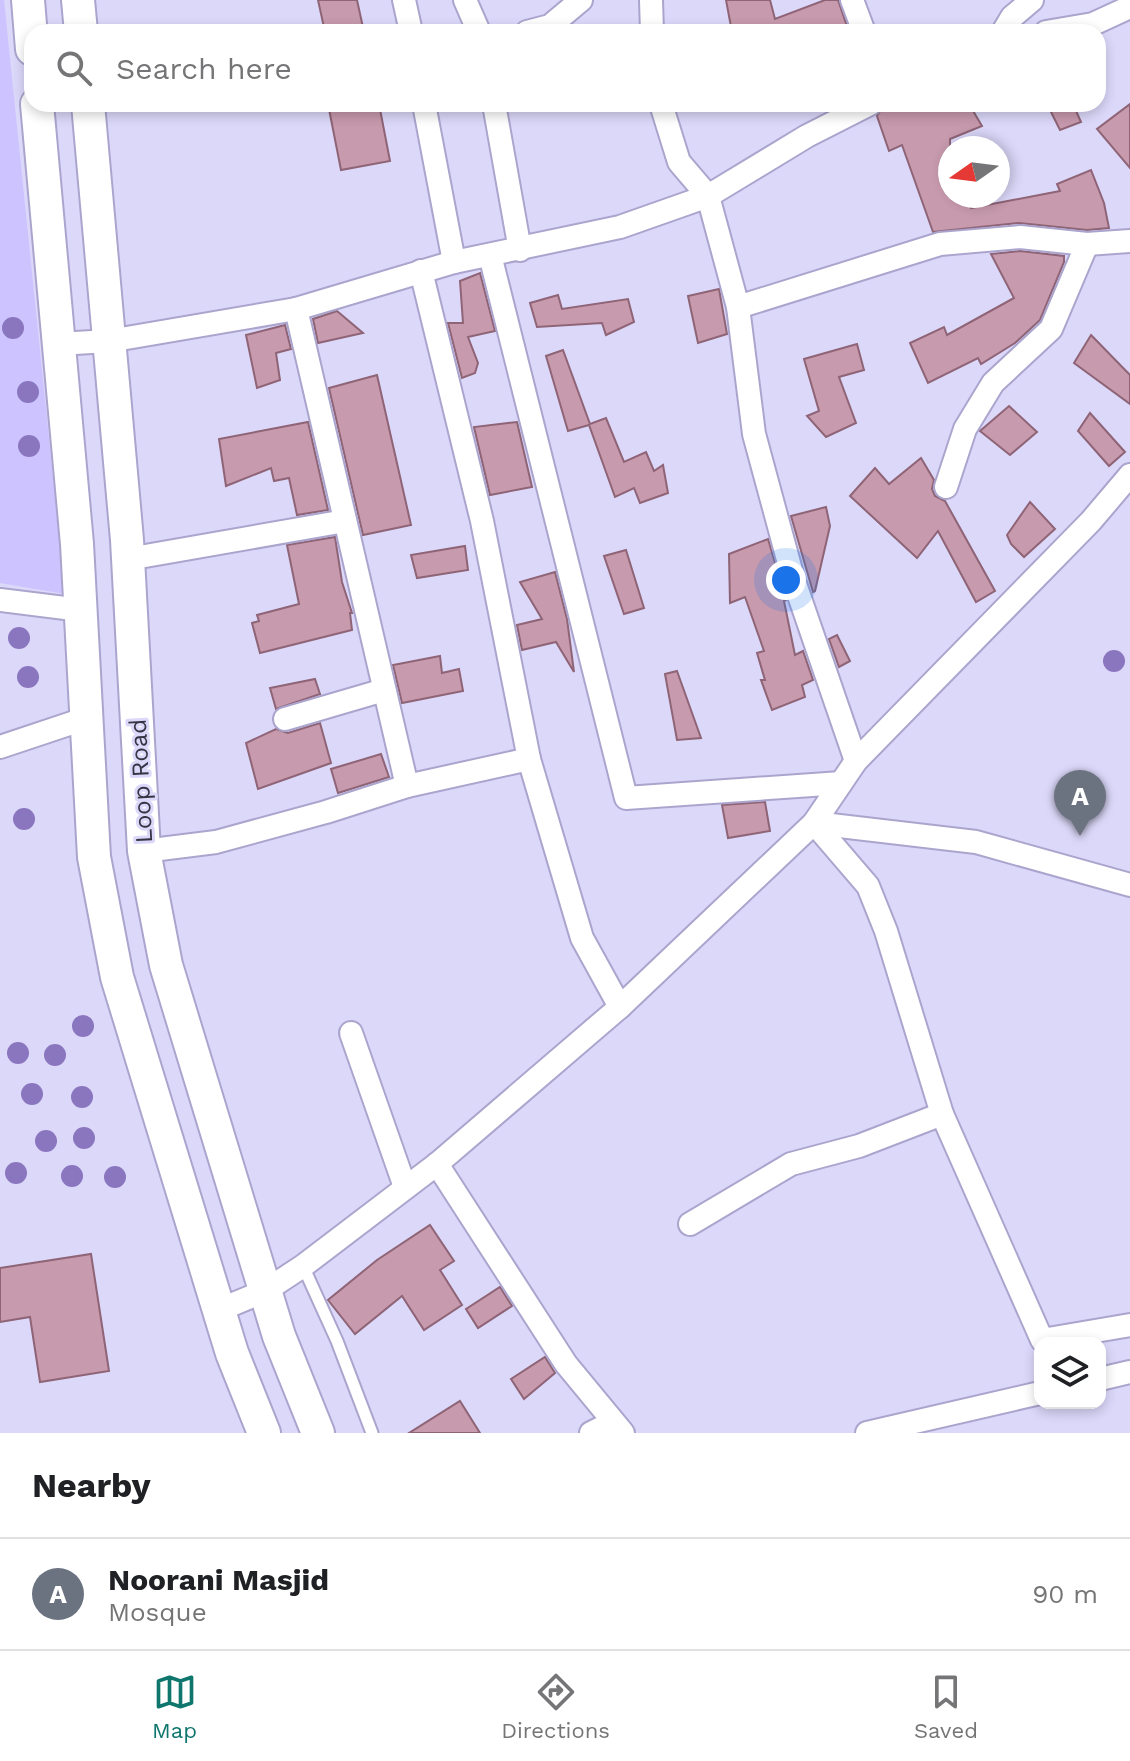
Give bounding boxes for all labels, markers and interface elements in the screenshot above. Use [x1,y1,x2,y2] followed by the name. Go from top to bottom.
[24,24,1106,112] search box
[52,46,96,90] icon: search
[116,51,292,86] text: Search here
[938,136,1010,208] north arrow
[766,560,806,600] your location
[124,718,158,844] street label: Loop Road
[1054,770,1106,836] pin: A
[1034,1337,1106,1409] map controls
[1034,1337,1106,1409] button: layers
[32,1465,151,1505] text: Nearby
[108,1562,329,1597] text: Noorani Masjid
[49,1579,67,1609] text: A
[1032,1579,1098,1609] text: 90 m
[108,1597,207,1627] text: Mosque
[152,1670,197,1743] tab: Map
[501,1670,610,1743] tab: Directions
[914,1670,978,1743] tab: Saved

